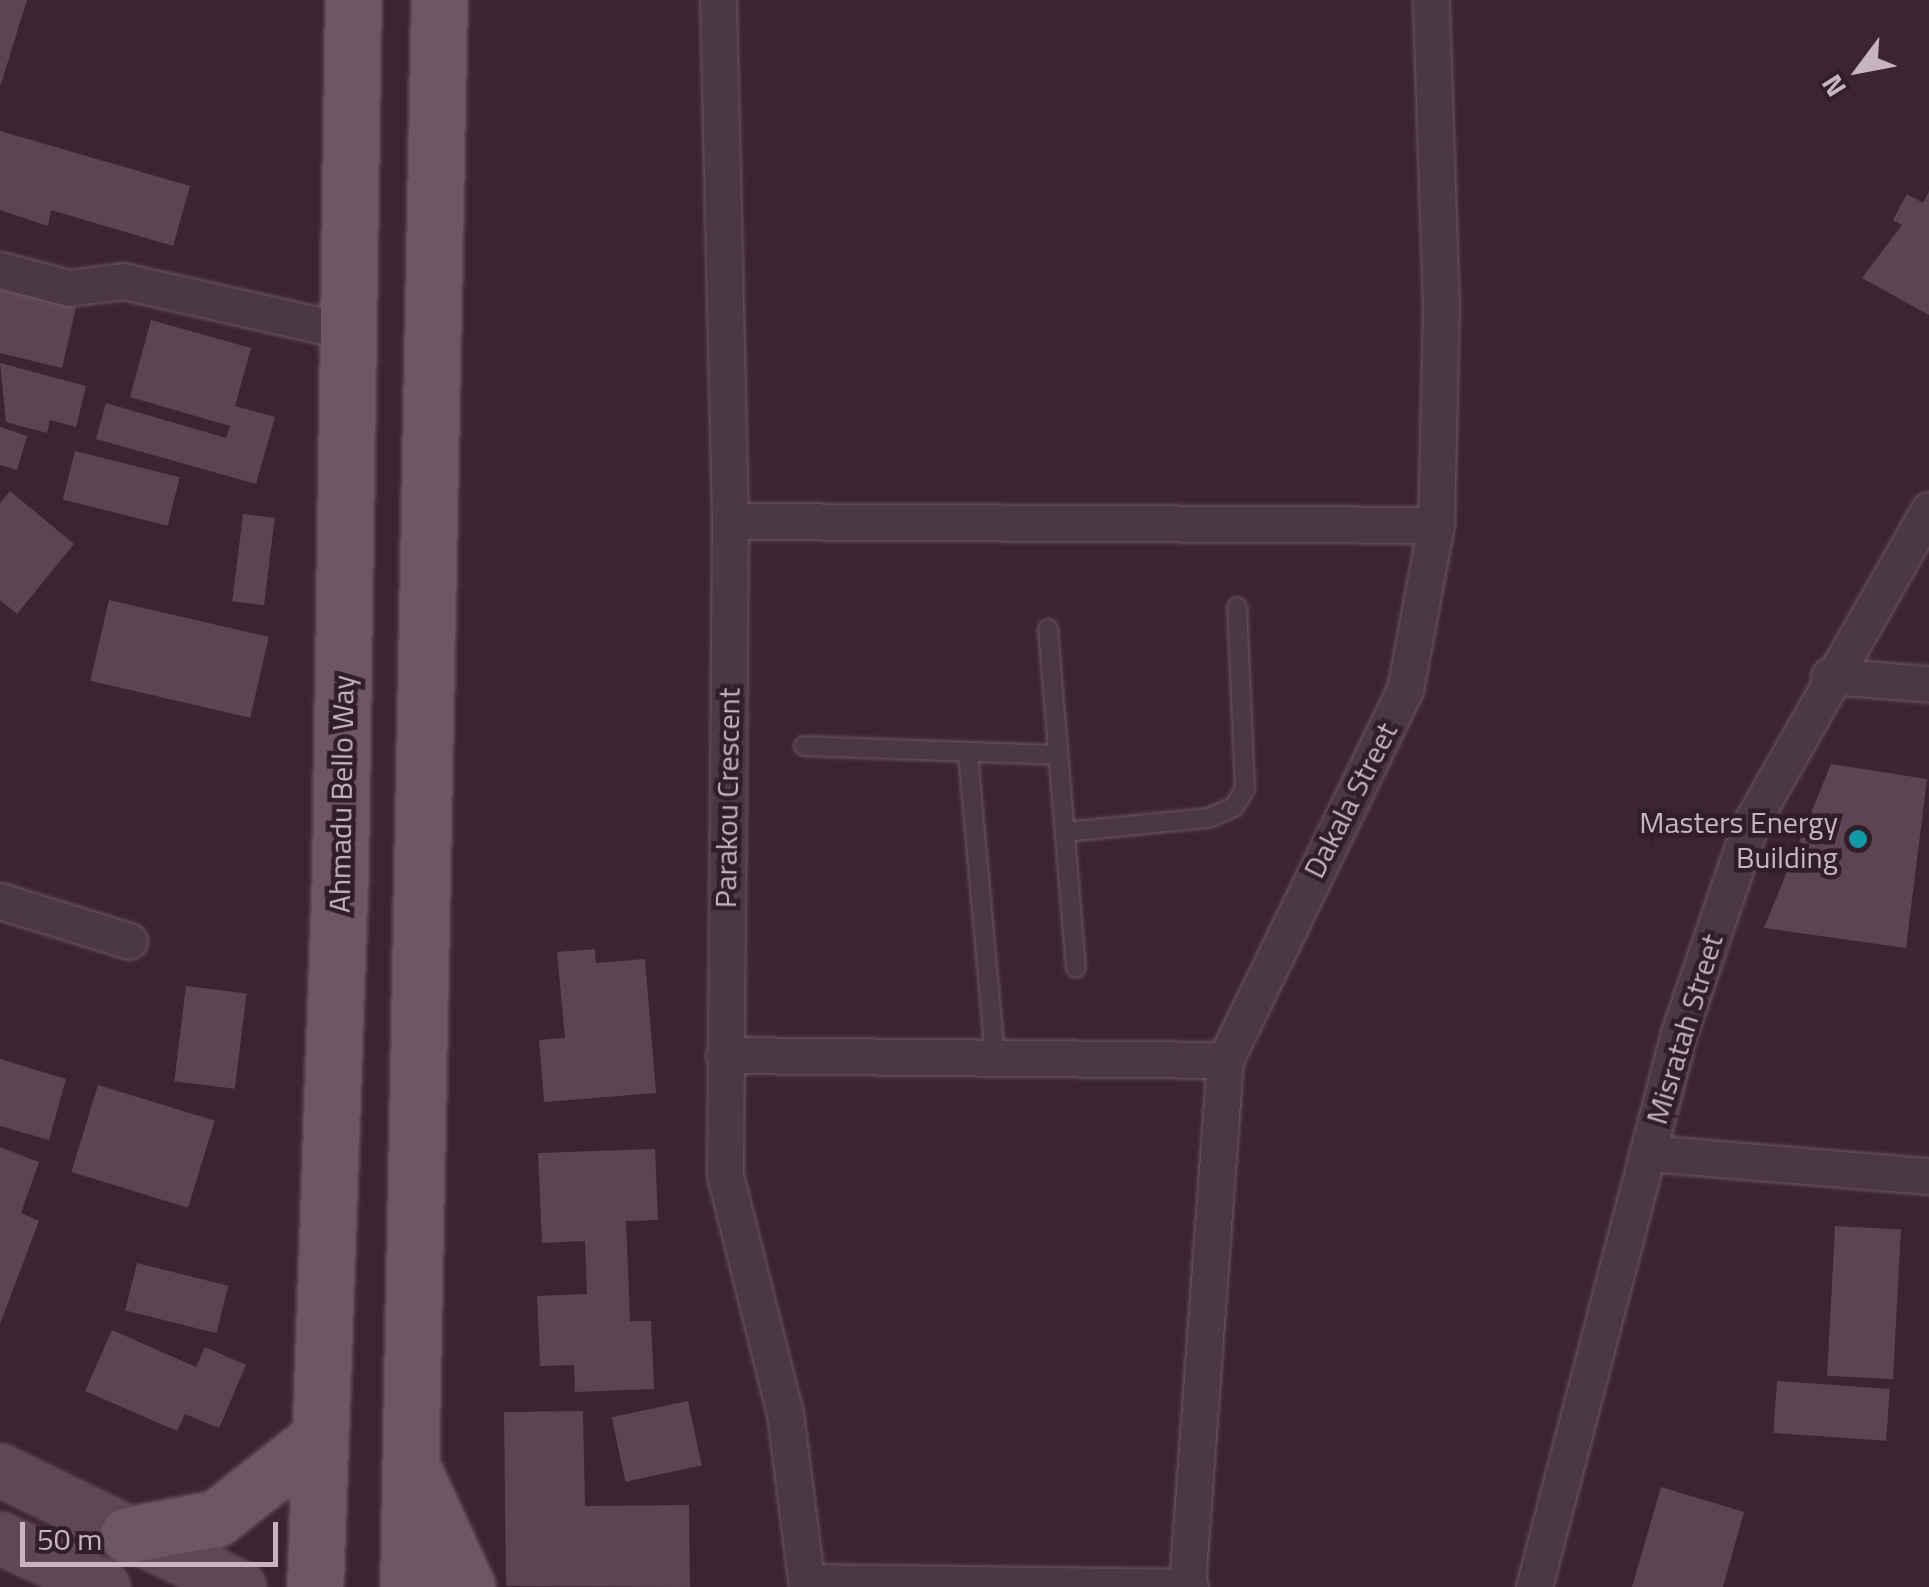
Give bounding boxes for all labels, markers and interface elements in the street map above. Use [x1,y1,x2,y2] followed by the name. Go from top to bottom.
[1809,20,1909,120] north arrow
[1810,67,1857,106] text: N
[321,675,361,913] street label: Ahmadu Bello Way
[707,687,747,909] street label: Parakou Crescent
[1295,716,1405,884] street label: Dakala Street
[1639,804,1838,874] place label: Masters Energy Building
[1847,828,1869,850] marker: Masters Energy Building
[1638,930,1730,1128] street label: Misratah Street
[25,1502,282,1564] scale bar
[37,1516,102,1562] text: 50 m

